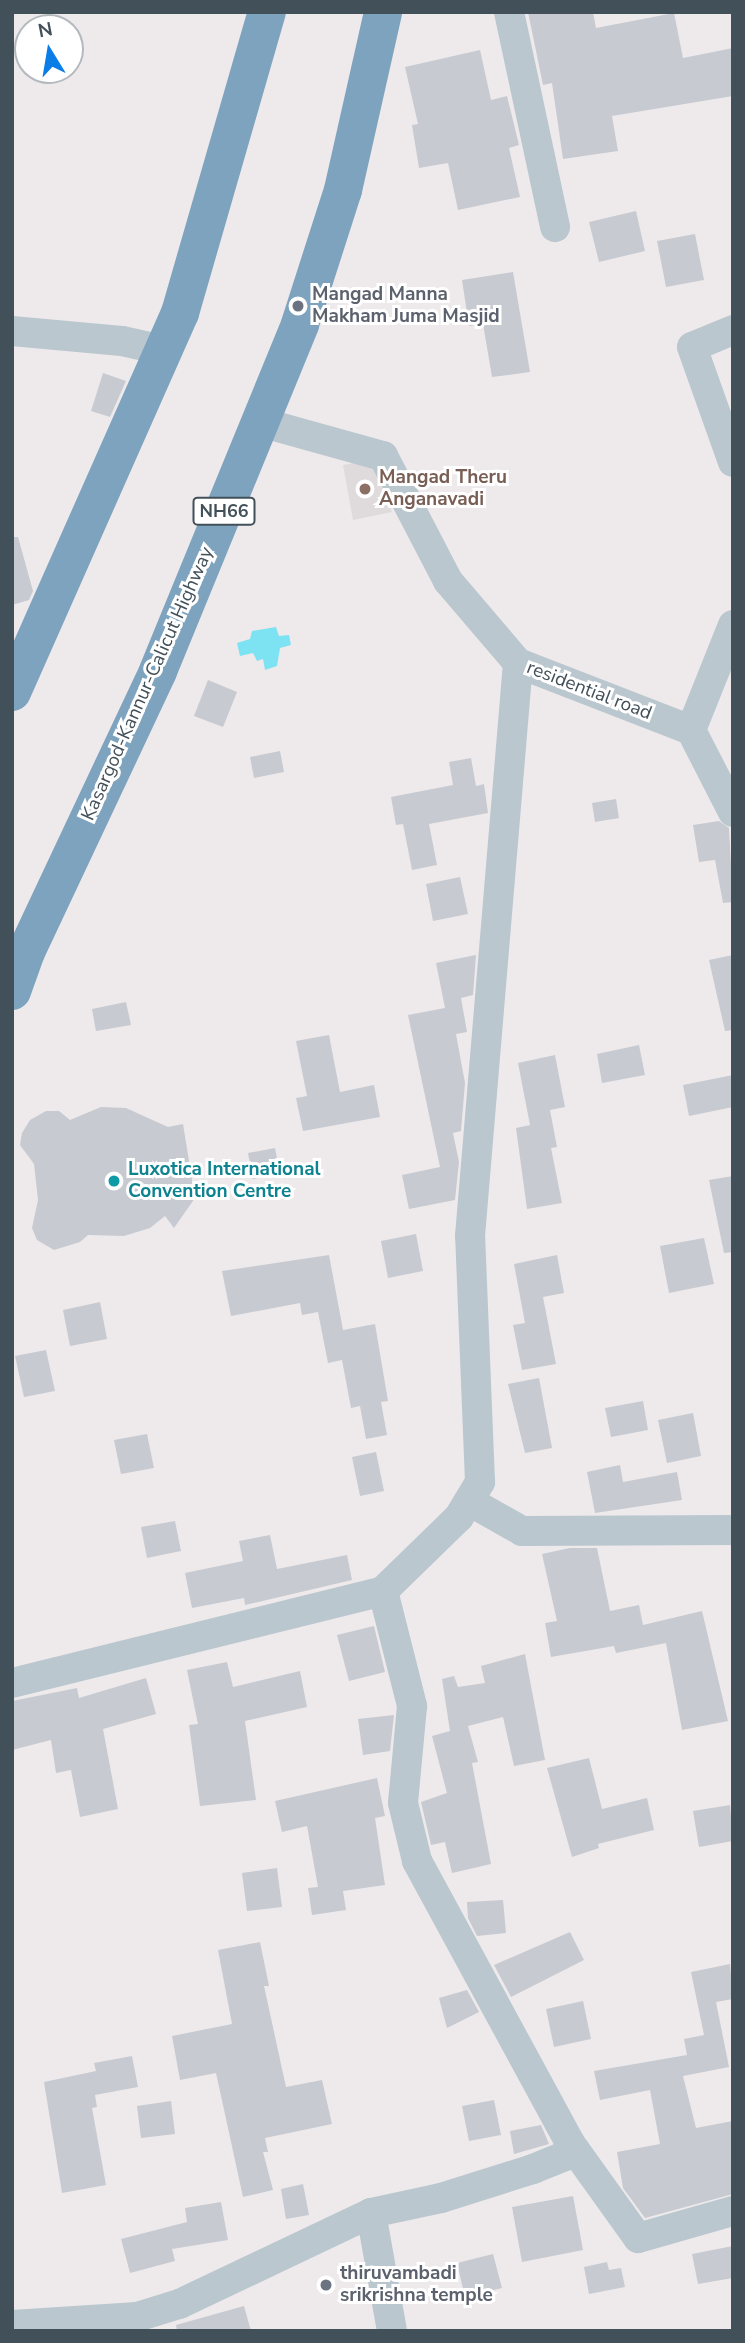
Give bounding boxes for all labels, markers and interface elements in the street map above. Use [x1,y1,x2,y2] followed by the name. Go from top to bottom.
[14,14,84,84] north arrow
[36,16,55,44] text: N
[312,284,500,328] place label: Mangad Manna Makham Juma Masjid
[290,298,306,314] marker: Mangad Manna Makham Juma Masjid
[379,467,507,511] place label: Mangad Theru Anganavadi
[357,481,373,497] marker: Mangad Theru Anganavadi
[192,496,256,526] road number: NH66
[77,544,219,824] street label: Kasargod-Kannur-Calicut Highway
[523,657,655,725] street label: residential road
[128,1159,321,1203] place label: Luxotica International Convention Centre
[106,1173,122,1189] marker: Luxotica International Convention Centre
[340,2263,493,2307] place label: thiruvambadi srikrishna temple
[318,2277,334,2293] marker: thiruvambadi srikrishna temple

